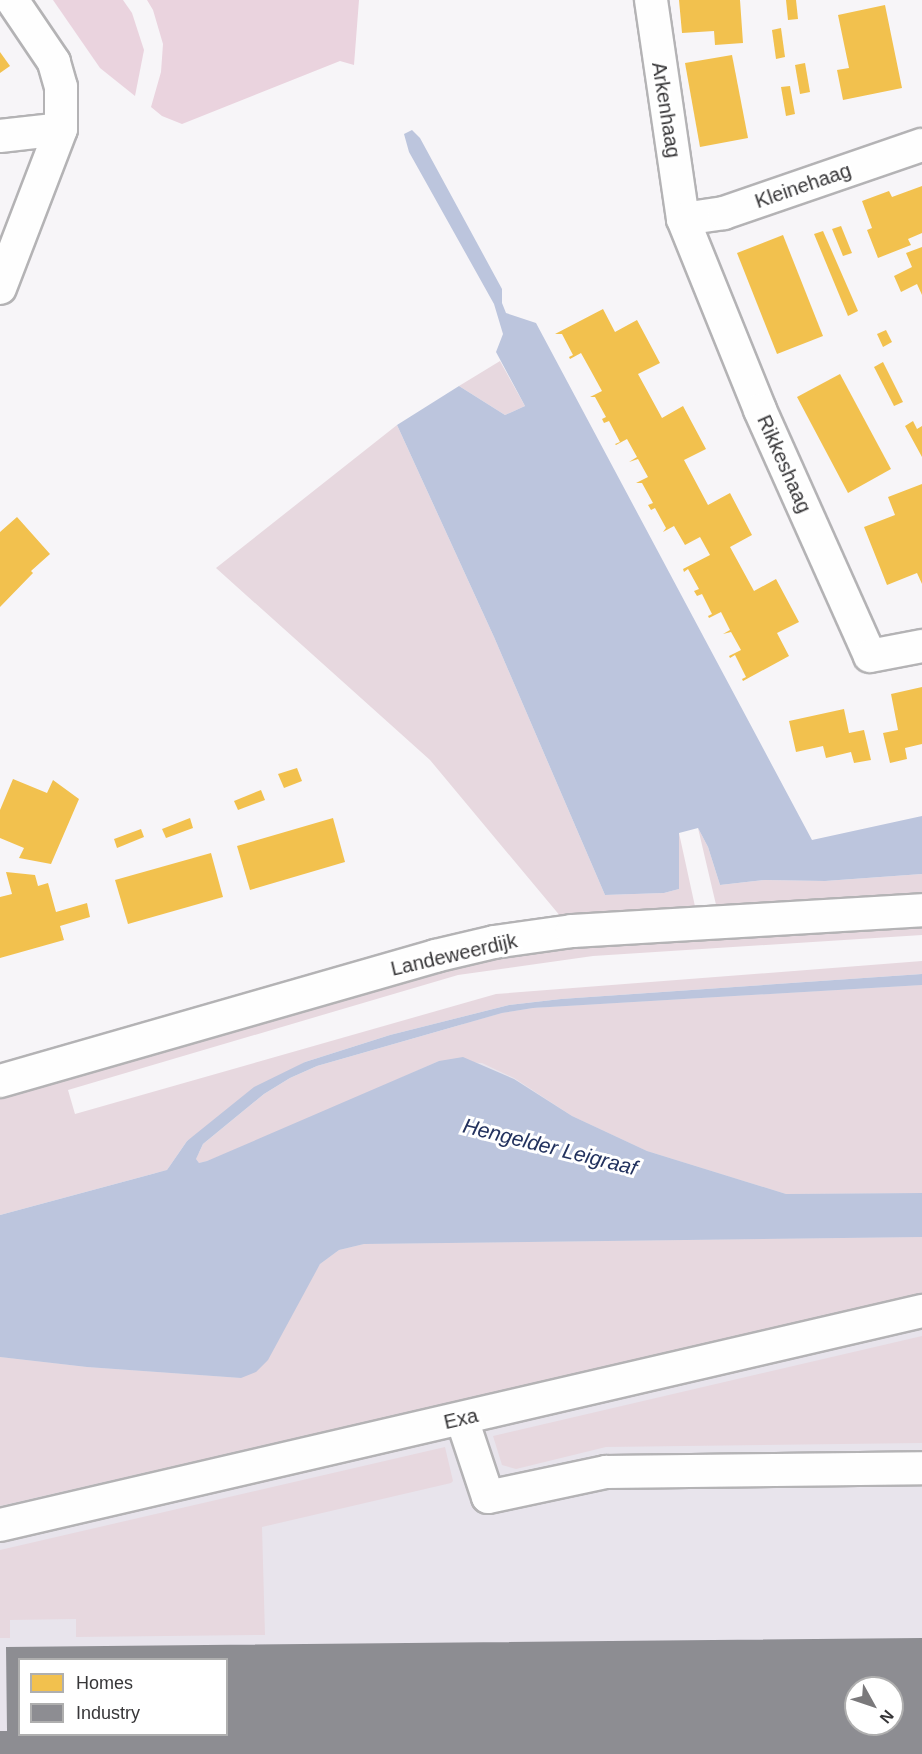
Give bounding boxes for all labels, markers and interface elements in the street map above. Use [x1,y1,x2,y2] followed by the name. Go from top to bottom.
[647,60,685,160] street label: Arkenhaag
[752,158,854,214] street label: Kleinehaag
[752,411,816,517] street label: Rikkeshaag
[388,929,520,981] street label: Landeweerdijk
[460,1113,640,1181] water label: Hengelder Leigraaf
[442,1403,480,1435] street label: Exa
[18,1658,228,1736] legend
[76,1673,133,1693] text: Homes
[844,1676,904,1736] north arrow
[76,1703,140,1723] text: Industry
[876,1707,897,1726] text: N

